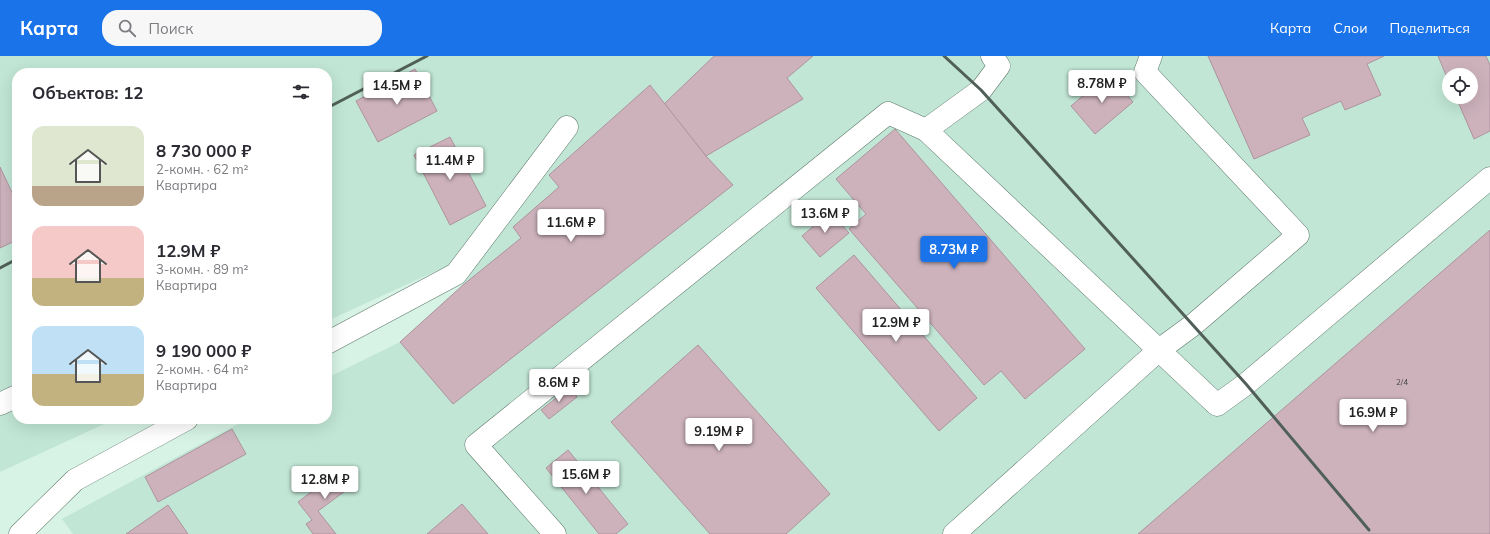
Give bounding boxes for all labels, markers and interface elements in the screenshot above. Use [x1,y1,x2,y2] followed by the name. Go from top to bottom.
[102,10,382,46] search box
[20,16,78,40] text: Карта
[116,17,138,39] icon: search
[148,19,193,38] text: Поиск
[1270,19,1311,37] text: Карта
[1333,19,1368,37] text: Слои
[1390,19,1470,37] text: Поделиться
[1442,68,1478,104] map controls
[1442,68,1478,104] button: locate
[1065,70,1139,104] pin: 8.78M ₽
[360,72,434,106] pin: 14.5M ₽
[1077,75,1127,91] text: 8.78M ₽
[372,77,422,93] text: 14.5M ₽
[290,81,312,103] icon: filters
[32,82,144,103] text: Объектов: 12
[156,140,252,161] text: 8 730 000 ₽
[64,142,112,190] icon: home
[413,147,487,181] pin: 11.4M ₽
[425,152,475,168] text: 11.4M ₽
[156,161,249,177] text: 2-комн. · 62 m²
[156,177,217,193] text: Квартира
[788,200,862,234] pin: 13.6M ₽
[800,205,850,221] text: 13.6M ₽
[534,209,608,243] pin: 11.6M ₽
[546,214,596,230] text: 11.6M ₽
[917,236,991,270] pin: 8.73M ₽
[156,240,220,261] text: 12.9M ₽
[929,241,979,257] text: 8.73M ₽
[64,242,112,290] icon: home
[156,261,249,277] text: 3-комн. · 89 m²
[156,277,217,293] text: Квартира
[859,309,933,343] pin: 12.9M ₽
[871,314,921,330] text: 12.9M ₽
[156,340,252,361] text: 9 190 000 ₽
[64,342,112,390] icon: home
[156,361,249,377] text: 2-комн. · 64 m²
[526,369,592,403] pin: 8.6M ₽
[538,374,580,390] text: 8.6M ₽
[156,377,217,393] text: Квартира
[1396,377,1408,387] house number: 2/4
[1336,399,1410,433] pin: 16.9M ₽
[1348,404,1398,420] text: 16.9M ₽
[682,418,756,452] pin: 9.19M ₽
[694,423,744,439] text: 9.19M ₽
[549,461,623,495] pin: 15.6M ₽
[288,466,362,500] pin: 12.8M ₽
[561,466,611,482] text: 15.6M ₽
[300,471,350,487] text: 12.8M ₽

